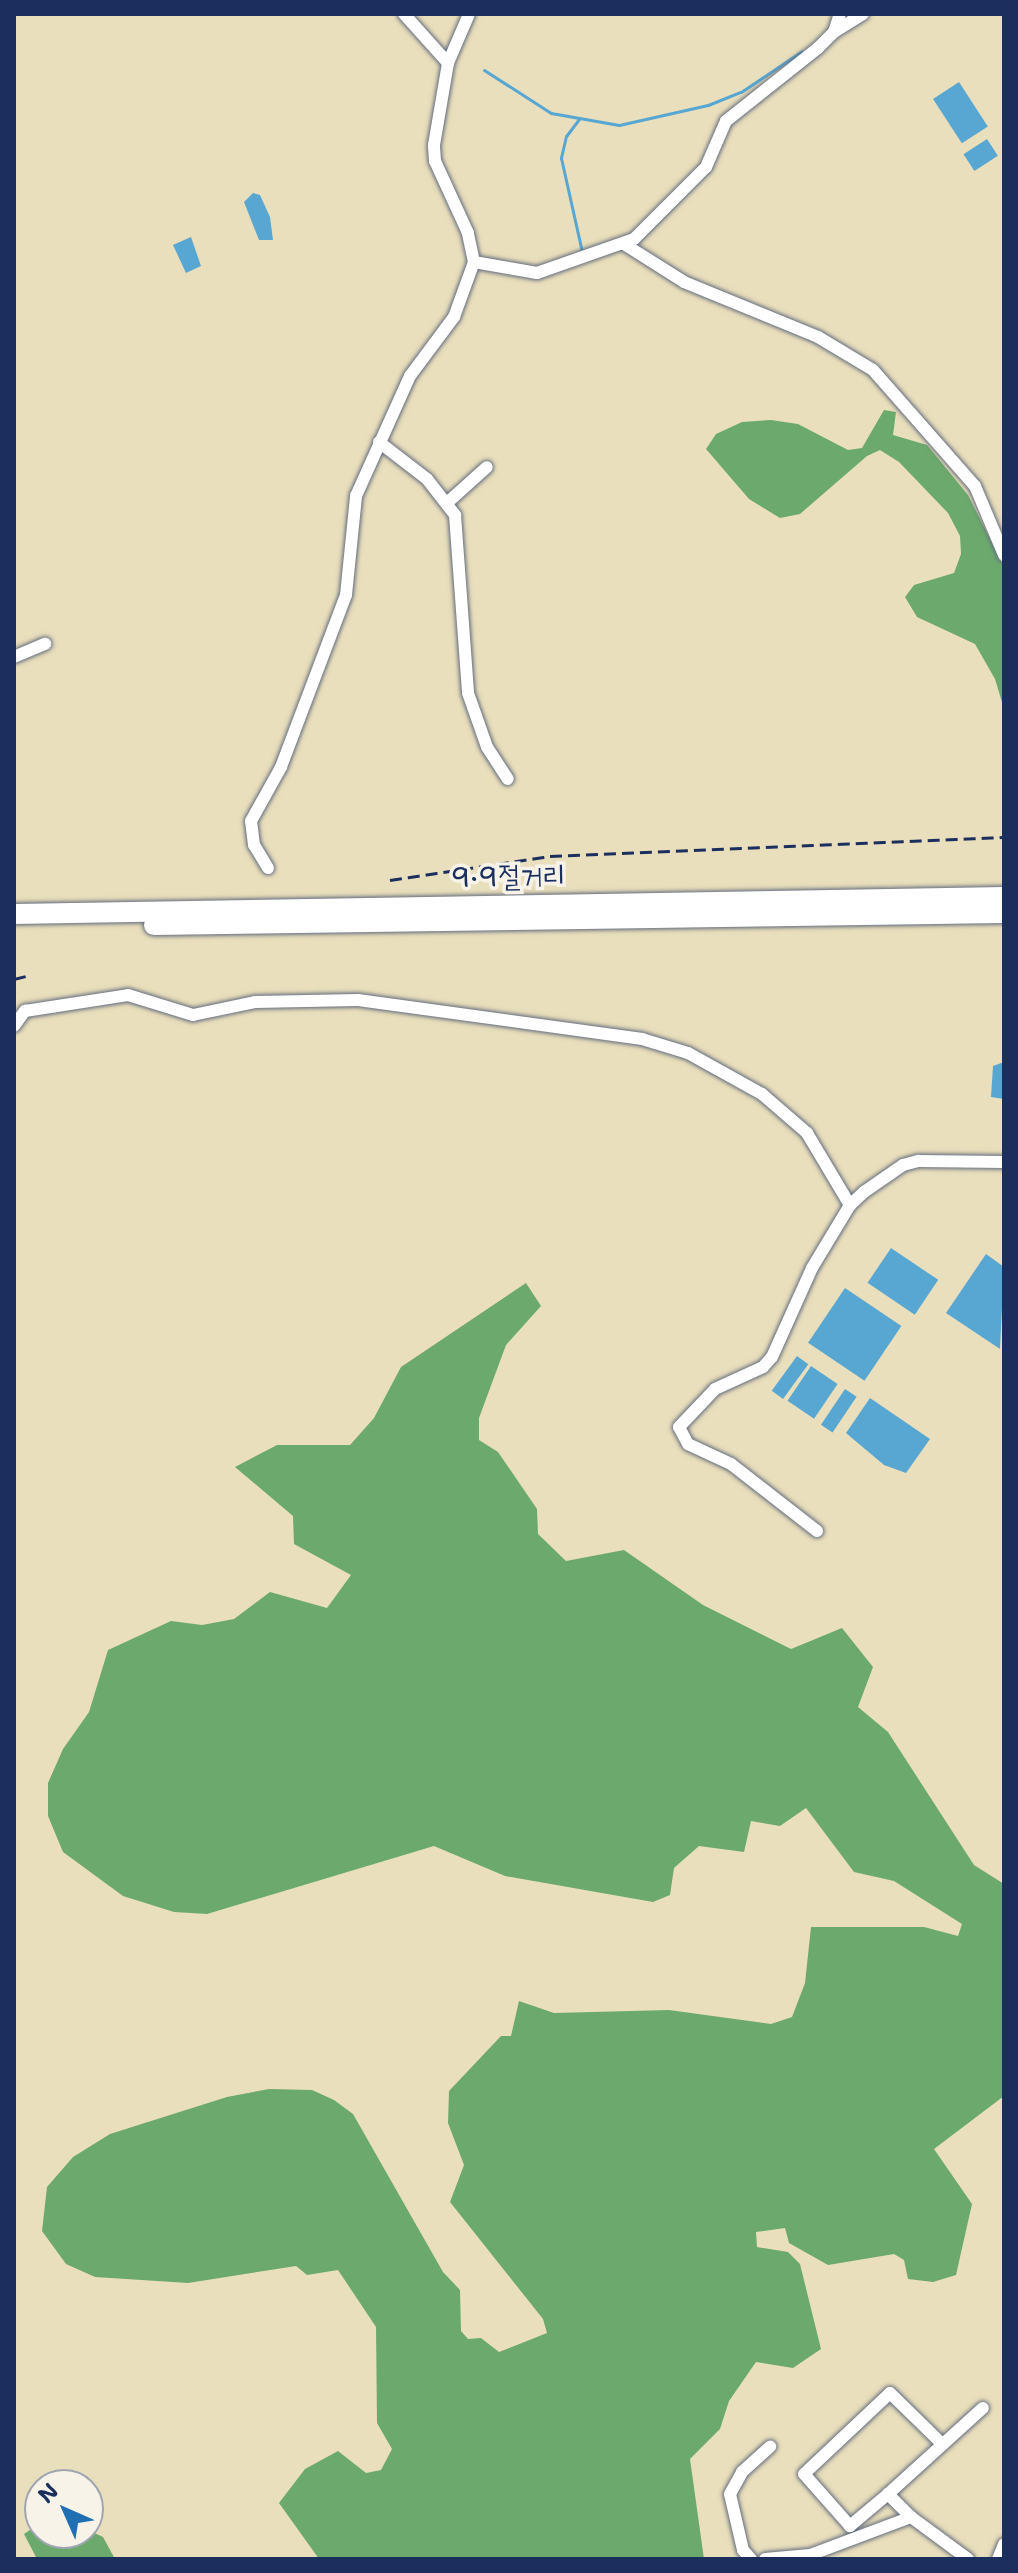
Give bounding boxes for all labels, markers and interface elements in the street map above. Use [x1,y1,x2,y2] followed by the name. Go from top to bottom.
[450,858,566,894] street label: 9·9절거리
[24,2469,104,2549] north arrow
[32,2477,65,2510] text: N

